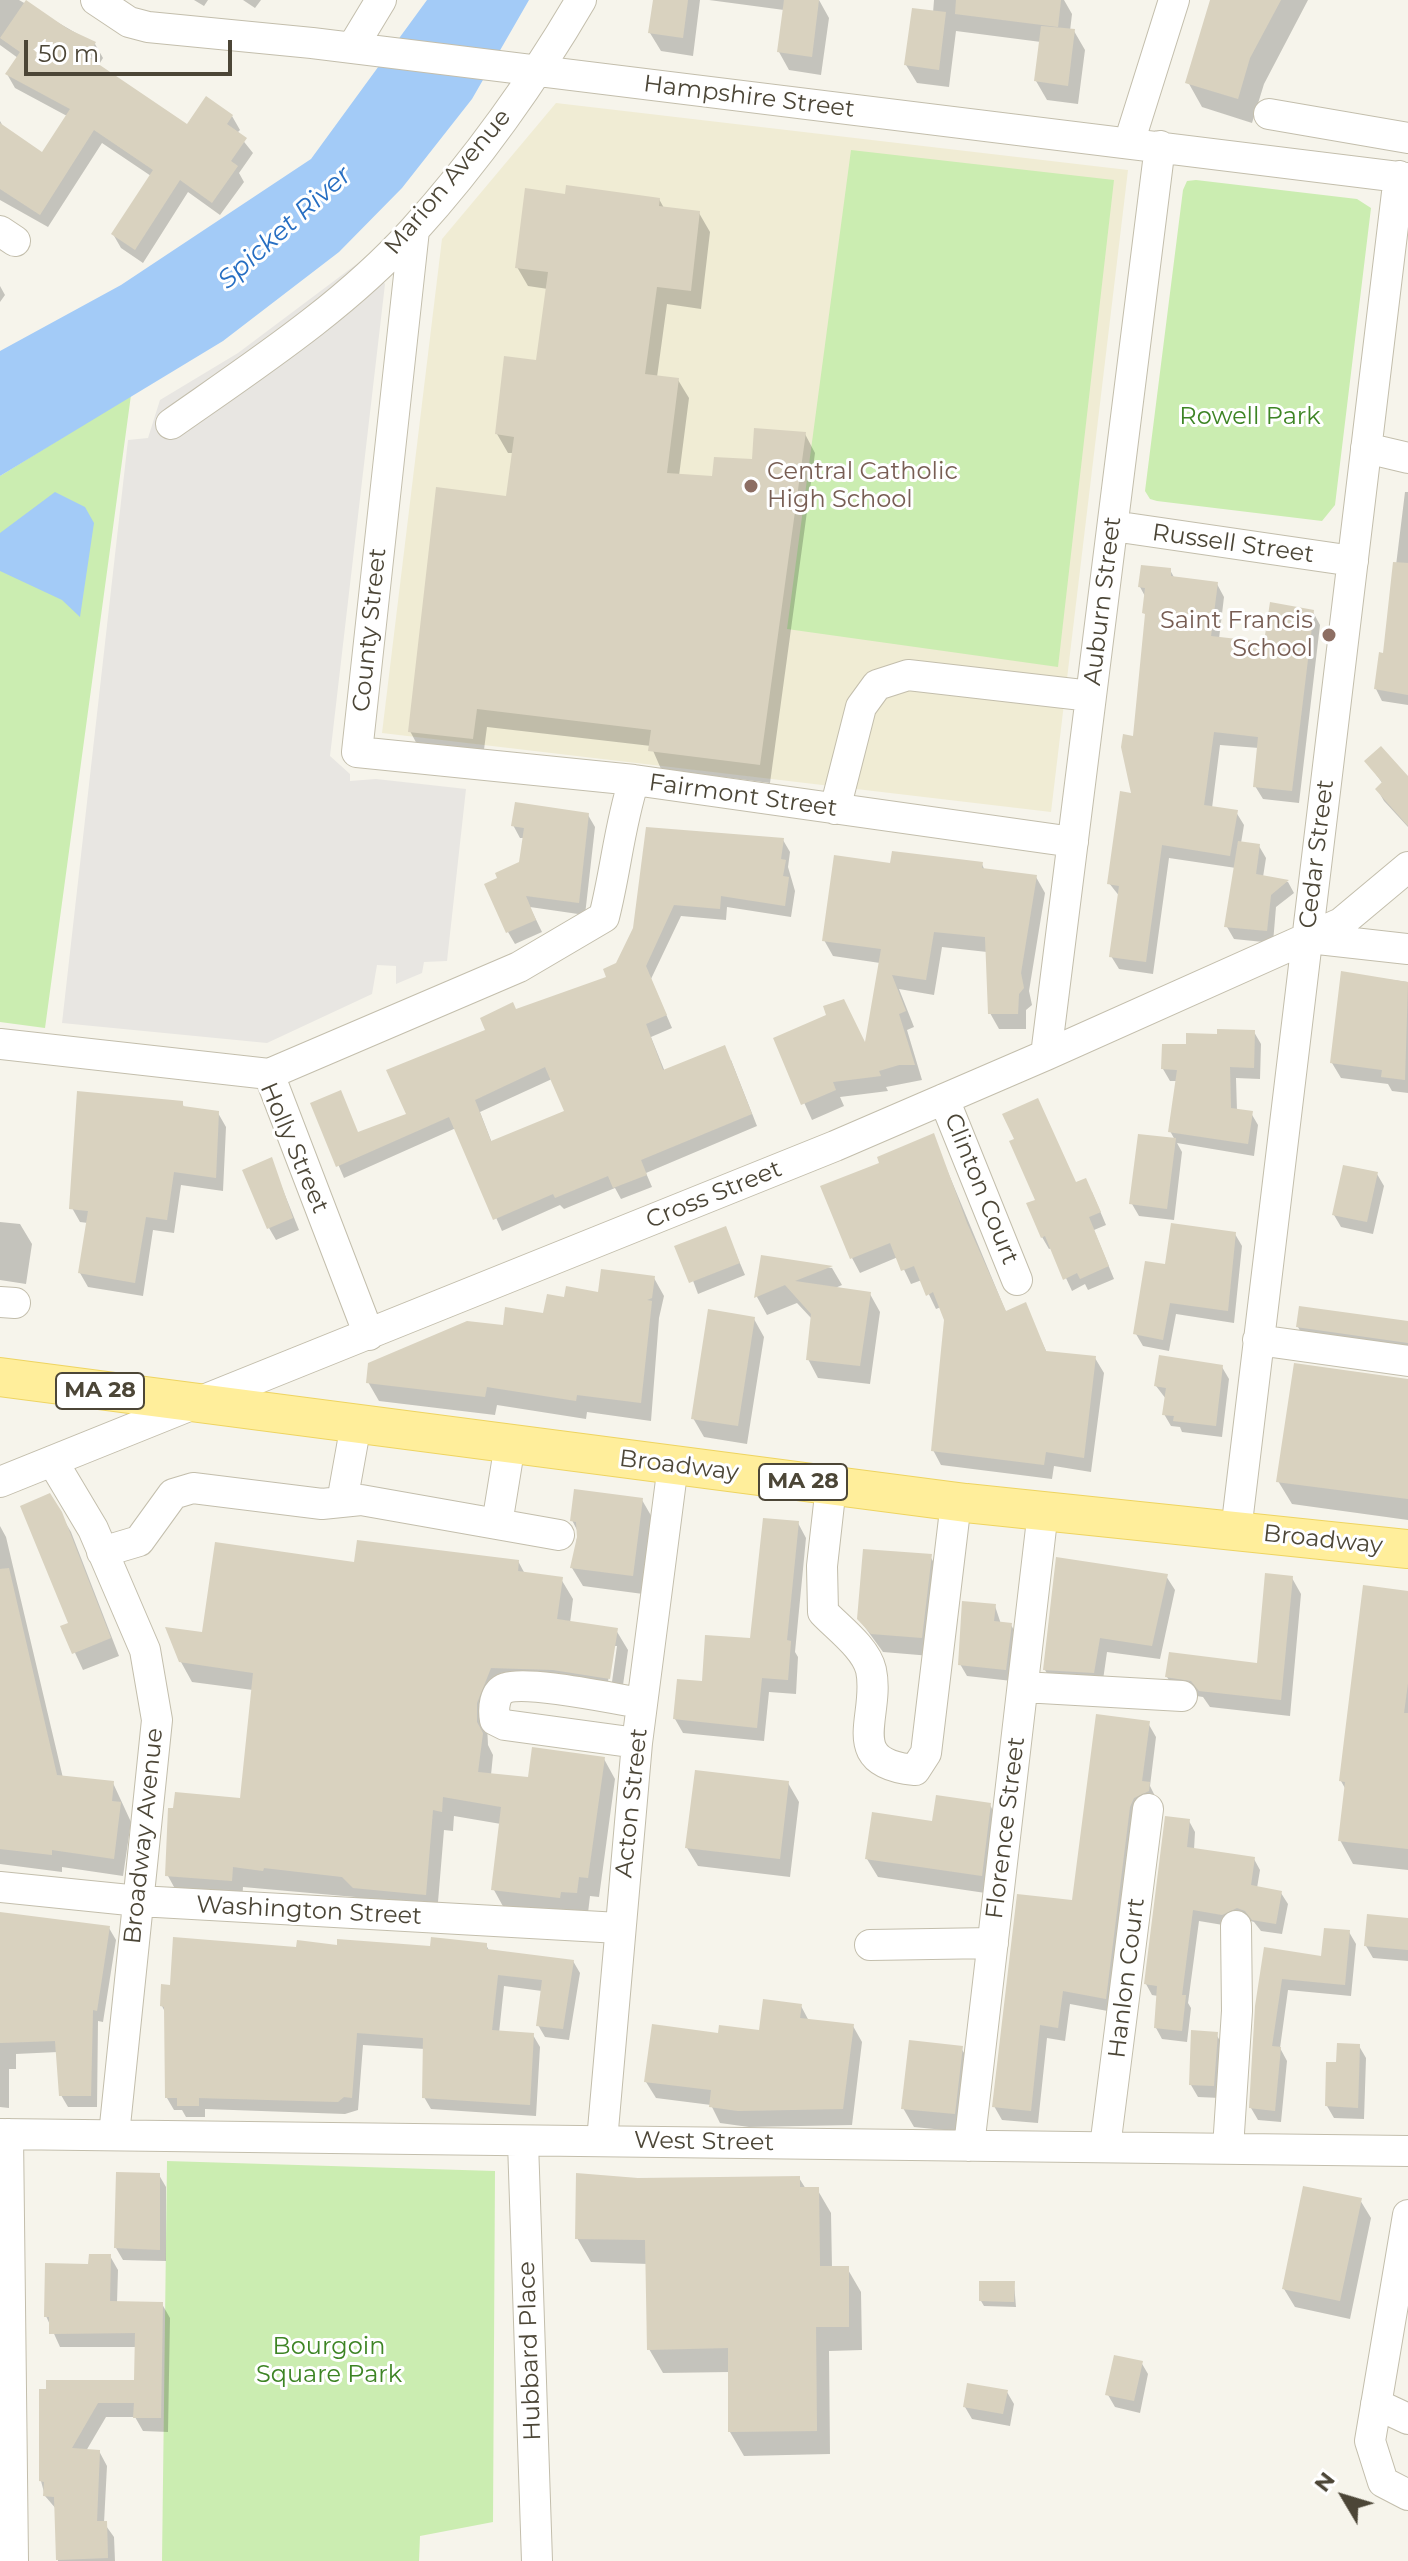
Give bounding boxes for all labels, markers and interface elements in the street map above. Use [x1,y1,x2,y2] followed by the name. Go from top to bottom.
[28,24,236,74] scale bar
[38,39,99,68] text: 50 m
[642,70,856,124] street label: Hampshire Street
[379,103,517,261] street label: Marion Avenue
[212,160,358,296] water label: Spicket River
[1179,403,1321,431] park label: Rowell Park
[767,458,958,514] place label: Central Catholic High School
[742,477,760,495] marker: Central Catholic High School
[1078,515,1128,687] street label: Auburn Street
[1150,518,1316,570] street label: Russell Street
[347,547,393,713] street label: County Street
[1160,607,1313,663] place label: Saint Francis School
[1320,626,1338,644] marker: Saint Francis School
[647,769,839,823] street label: Fairmont Street
[1294,778,1340,930] street label: Cedar Street
[254,1078,334,1218] street label: Holly Street
[938,1109,1024,1269] street label: Clinton Court
[642,1155,786,1235] street label: Cross Street
[56,1373,144,1409] road number: MA 28
[618,1444,740,1488] street label: Broadway
[759,1464,847,1500] road number: MA 28
[1262,1519,1384,1561] street label: Broadway
[118,1727,170,1945] street label: Broadway Avenue
[610,1727,654,1879] street label: Acton Street
[981,1735,1031,1921] street label: Florence Street
[195,1891,423,1931] street label: Washington Street
[1103,1896,1151,2060] street label: Hanlon Court
[634,2126,774,2158] street label: West Street
[512,2261,548,2441] street label: Hubbard Place
[256,2333,402,2389] park label: Bourgoin Square Park
[1304,2457,1384,2537] north arrow
[1309,2467,1341,2497] text: N

